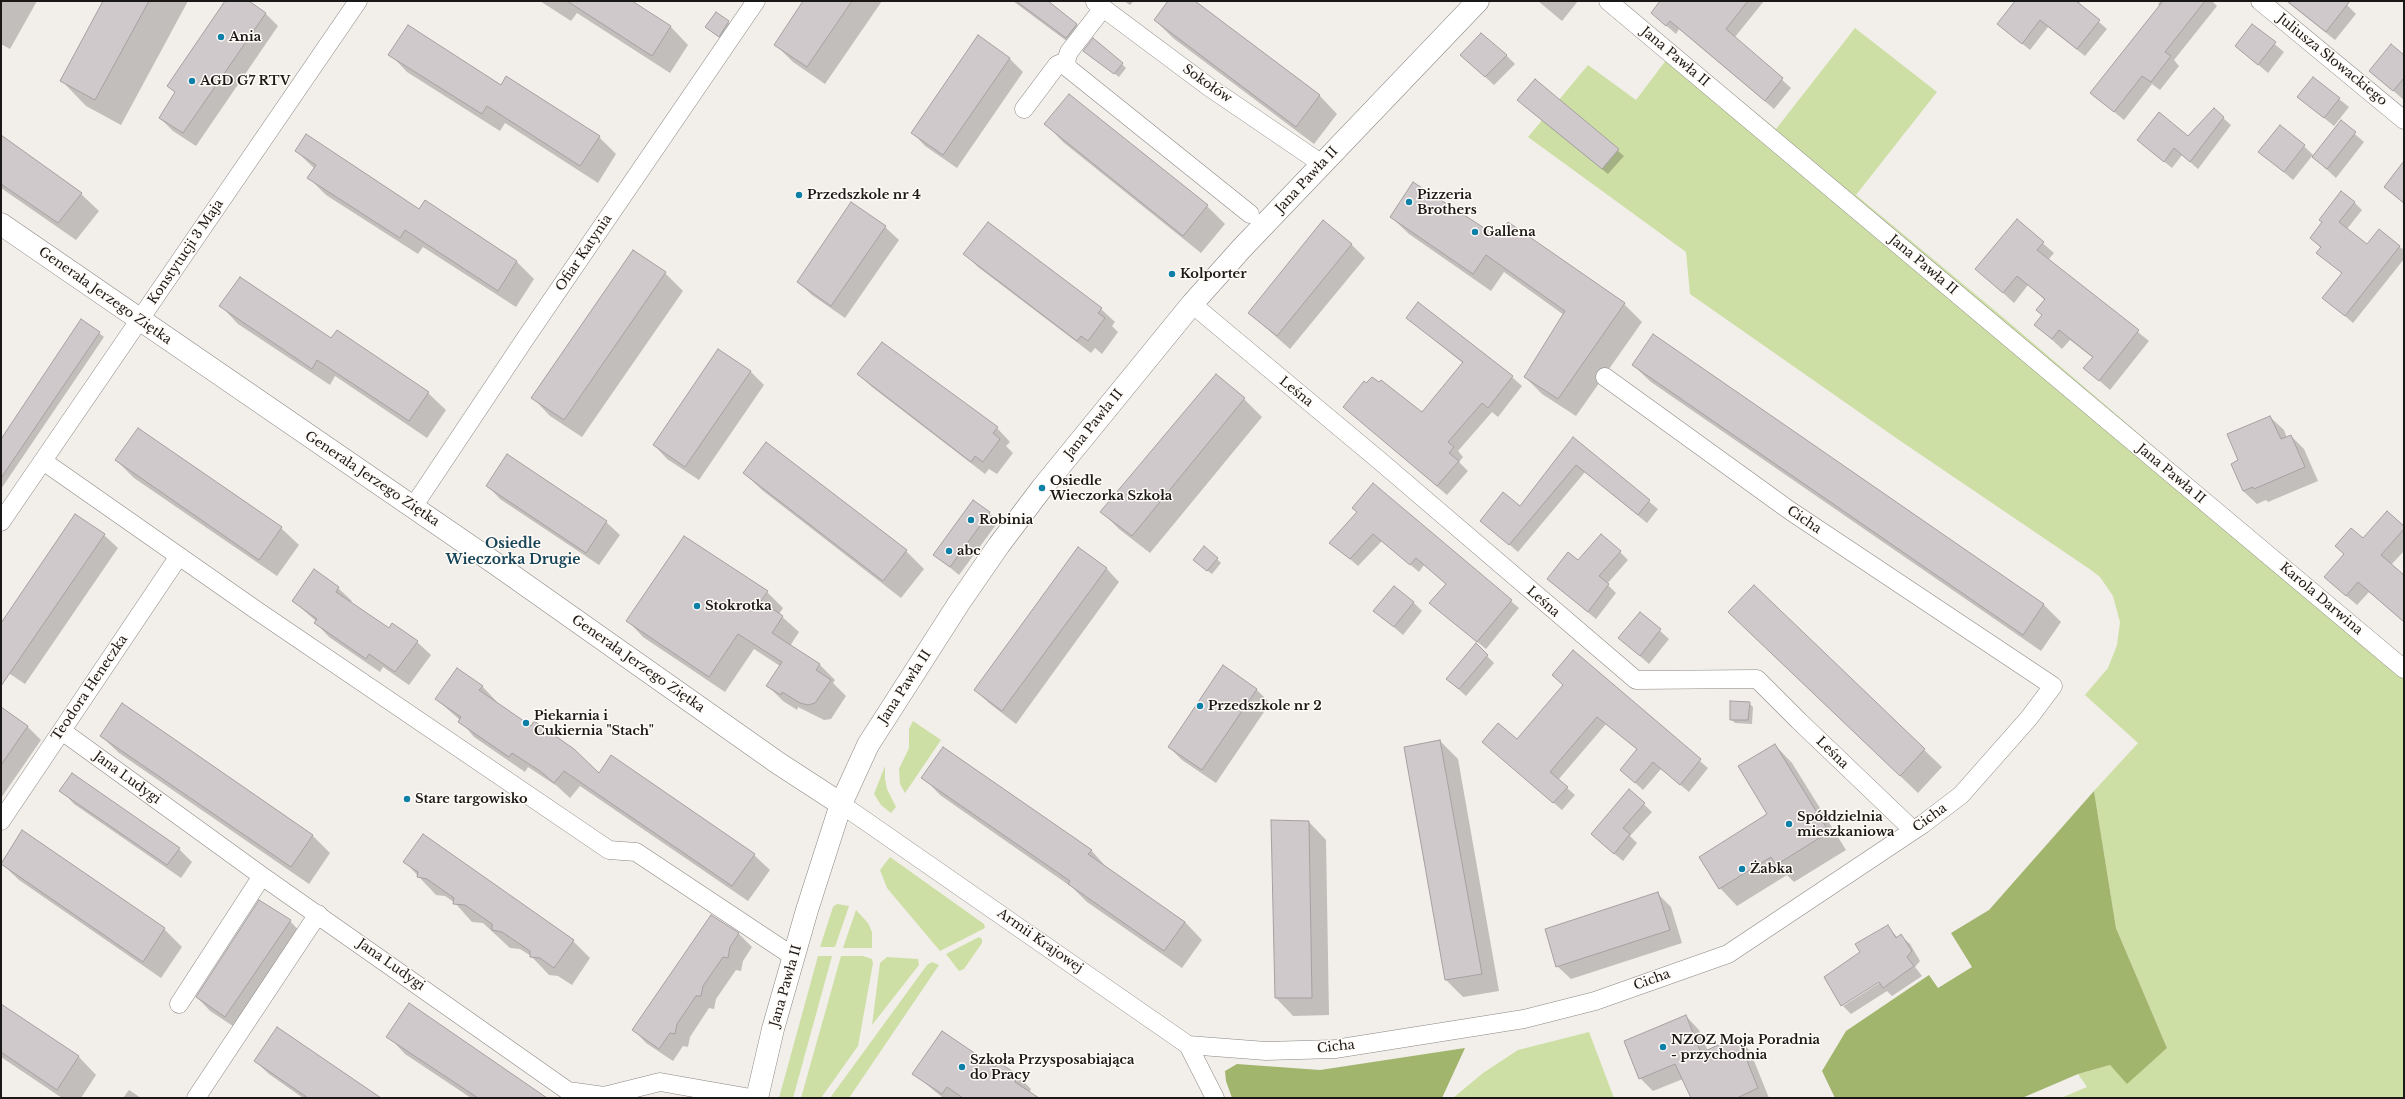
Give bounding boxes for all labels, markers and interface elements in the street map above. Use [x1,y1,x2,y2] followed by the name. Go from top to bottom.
[2274,11,2390,109] street label: Juliusza Słowackiego
[1638,24,1712,90] street label: Jana Pawła II
[229,29,261,45] place label: Ania
[216,32,226,42] marker: Ania
[1179,61,1235,107] street label: Sokołów
[200,73,290,89] place label: AGD G7 RTV
[187,76,197,86] marker: AGD G7 RTV
[1272,144,1342,216] street label: Jana Pawła II
[807,187,921,203] place label: Przedszkole nr 4
[1417,187,1477,218] place label: Pizzeria Brothers
[794,190,804,200] marker: Przedszkole nr 4
[145,197,227,307] street label: Konstytucji 3 Maja
[1404,197,1414,207] marker: Pizzeria Brothers
[553,212,615,294] street label: Ofiar Katynia
[1483,224,1536,240] place label: Gallena
[1470,227,1480,237] marker: Gallena
[1886,232,1960,298] street label: Jana Pawła II
[35,244,175,348] street label: Generała Jerzego Ziętka
[1180,266,1247,282] place label: Kolporter
[1167,269,1177,279] marker: Kolporter
[1276,374,1316,410] street label: Leśna
[1061,386,1127,462] street label: Jana Pawła II
[302,428,442,530] street label: Generała Jerzego Ziętka
[2134,441,2208,507] street label: Jana Pawła II
[1050,473,1172,504] place label: Osiedle Wieczorka Szkoła
[1037,483,1047,493] marker: Osiedle Wieczorka Szkoła
[1784,503,1824,537] street label: Cicha
[979,512,1033,528] place label: Robinia
[966,515,976,525] marker: Robinia
[446,536,580,568] district label: Osiedle Wieczorka Drugie
[957,543,981,559] place label: abc
[944,546,954,556] marker: abc
[2276,560,2366,638] street label: Karola Darwina
[1523,583,1563,621] street label: Leśna
[705,598,772,614] place label: Stokrotka
[692,601,702,611] marker: Stokrotka
[568,612,708,716] street label: Generała Jerzego Ziętka
[49,632,131,744] street label: Teodora Heneczka
[875,647,935,727] street label: Jana Pawła II
[1208,698,1322,714] place label: Przedszkole nr 2
[1195,701,1205,711] marker: Przedszkole nr 2
[534,708,654,739] place label: Piekarnia i Cukiernia "Stach"
[521,718,531,728] marker: Piekarnia i Cukiernia "Stach"
[1813,734,1851,772] street label: Leśna
[90,748,164,808] street label: Jana Ludygi
[415,791,528,807] place label: Stare targowisko
[402,794,412,804] marker: Stare targowisko
[1910,801,1950,835] street label: Cicha
[1797,809,1895,840] place label: Spółdzielnia mieszkaniowa
[1784,819,1794,829] marker: Spółdzielnia mieszkaniowa
[1750,861,1793,877] place label: Żabka
[1737,864,1747,874] marker: Żabka
[994,906,1086,976] street label: Armii Krajowej
[354,936,428,994] street label: Jana Ludygi
[767,943,805,1029] street label: Jana Pawła II
[1631,966,1673,994] street label: Cicha
[1671,1032,1820,1063] place label: NZOZ Moja Poradnia - przychodnia
[1316,1037,1356,1057] street label: Cicha
[1658,1042,1668,1052] marker: NZOZ Moja Poradnia - przychodnia
[970,1052,1134,1083] place label: Szkoła Przysposabiająca do Pracy
[957,1062,967,1072] marker: Szkoła Przysposabiająca do Pracy

